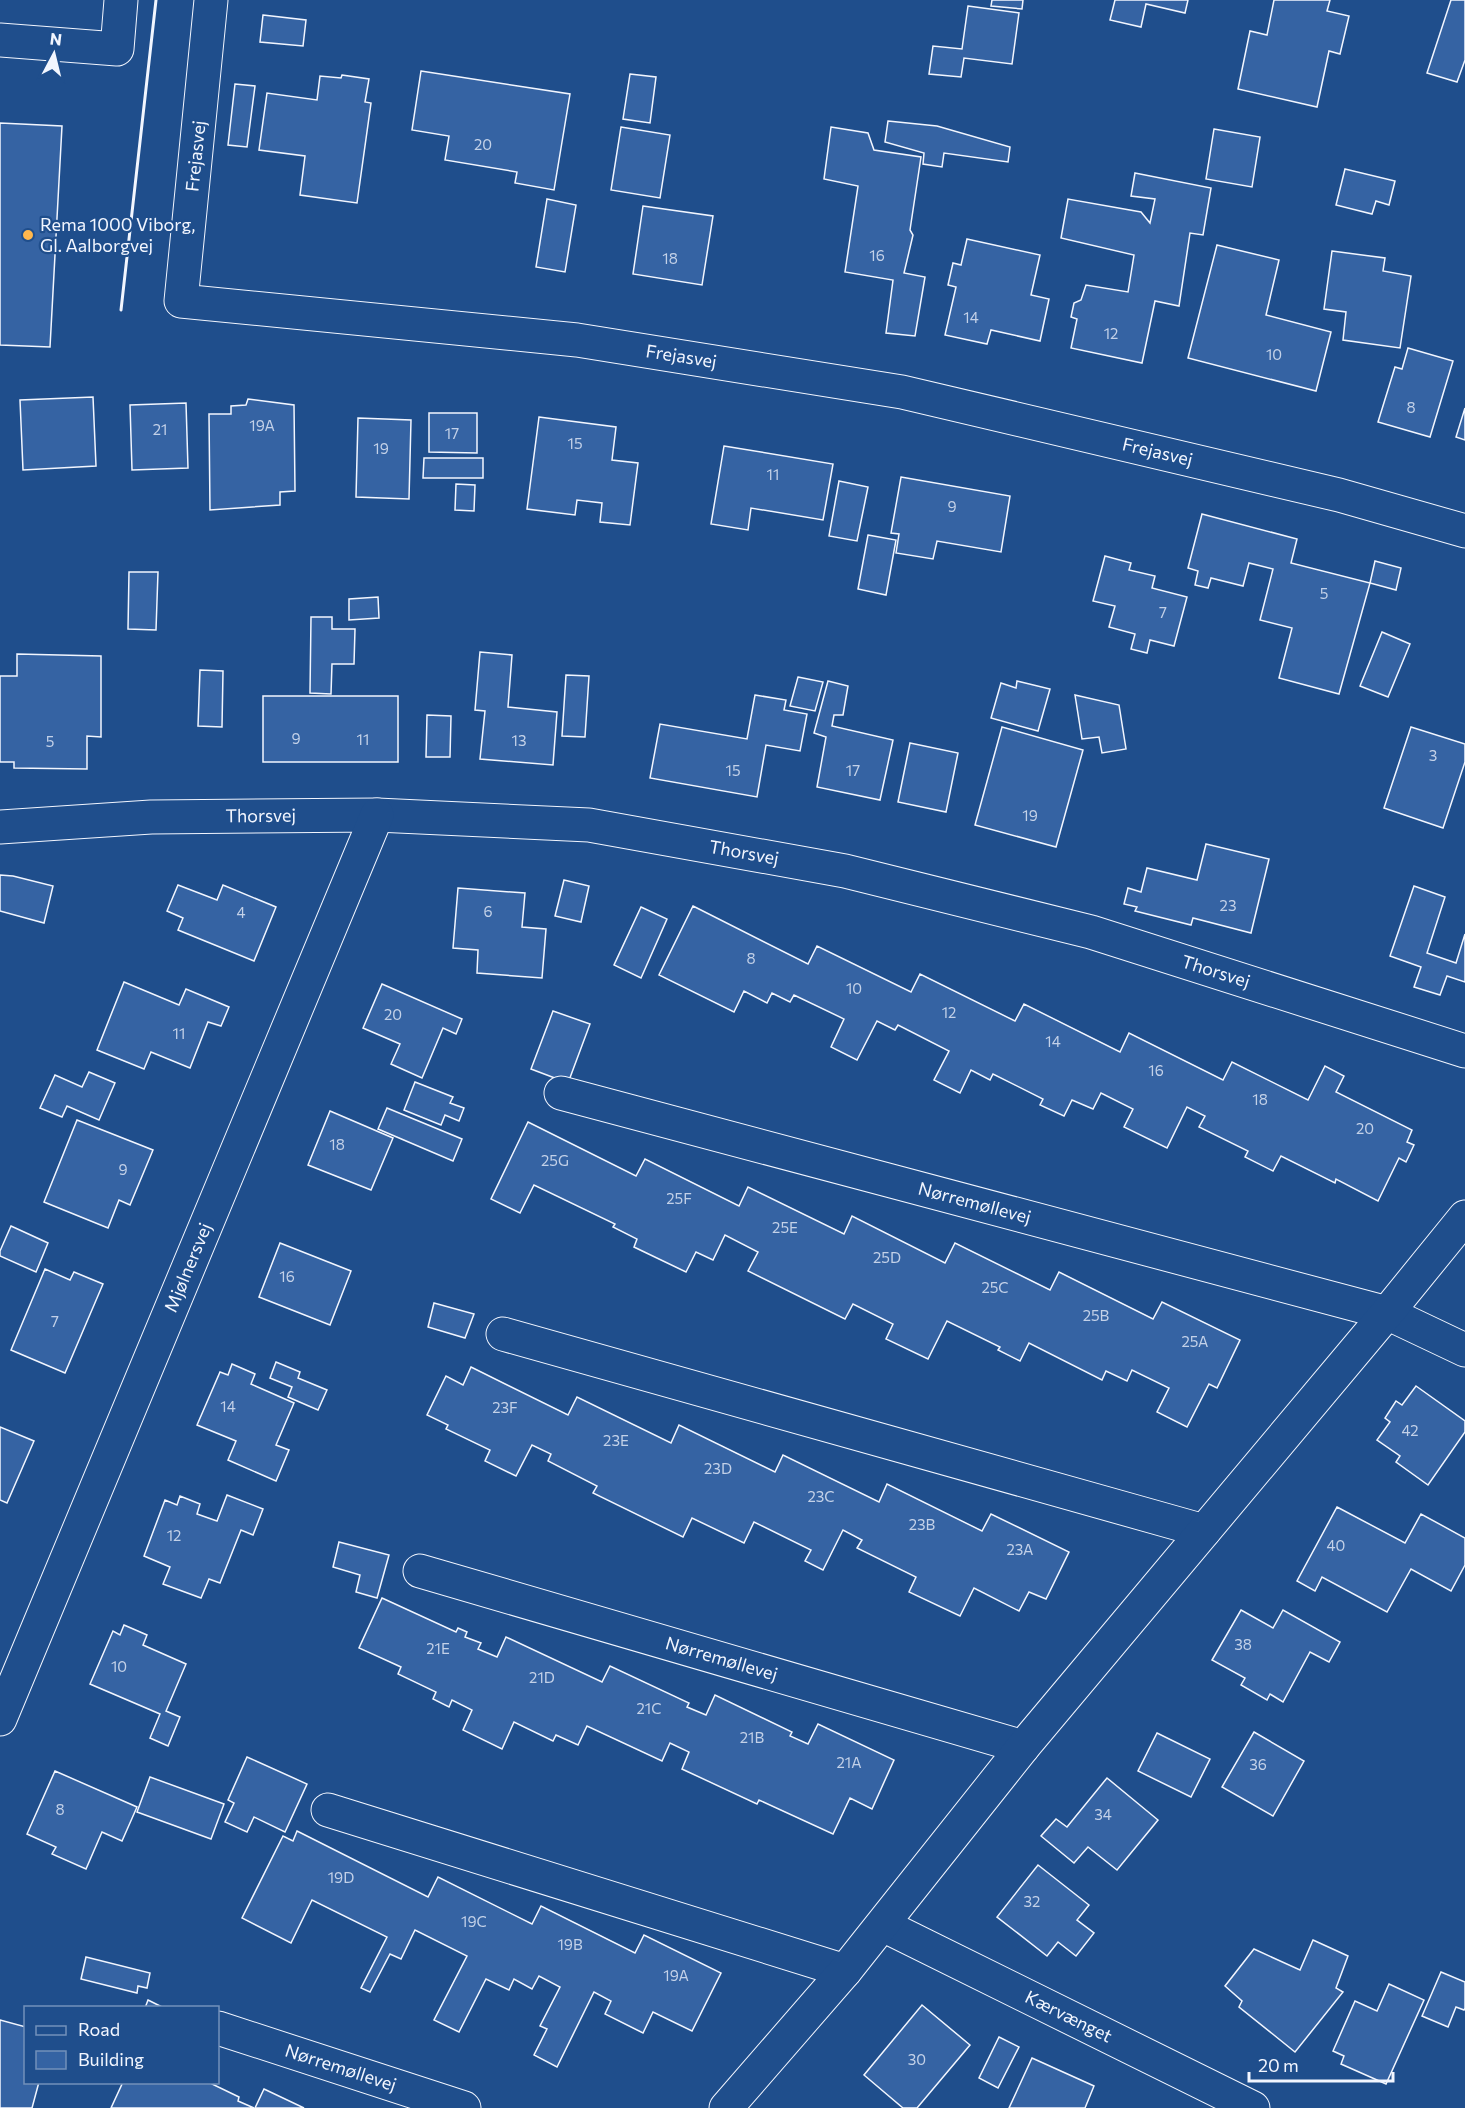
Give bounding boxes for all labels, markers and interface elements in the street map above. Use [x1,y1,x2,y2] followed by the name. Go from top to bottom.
[24,24,84,84] north arrow
[49,28,63,49] text: N
[180,119,210,193] street label: Frejasvej
[474,135,492,153] house number: 20
[40,213,195,256] place label: Rema 1000 Viborg, Gl. Aalborgvej
[21,228,35,242] marker: Rema 1000 Viborg, Gl. Aalborgvej
[869,246,885,264] house number: 16
[662,249,678,267] house number: 18
[963,308,979,326] house number: 14
[1104,324,1118,342] house number: 12
[644,339,718,372] street label: Frejasvej
[1266,345,1282,363] house number: 10
[1406,398,1416,416] house number: 8
[249,416,275,434] house number: 19A
[153,420,167,438] house number: 21
[445,424,459,442] house number: 17
[1120,432,1195,470] street label: Frejasvej
[567,434,583,452] house number: 15
[373,439,389,457] house number: 19
[767,465,779,483] house number: 11
[947,497,957,515] house number: 9
[1320,584,1328,602] house number: 5
[1159,603,1167,621] house number: 7
[291,729,301,747] house number: 9
[357,730,369,748] house number: 11
[512,731,526,749] house number: 13
[46,732,54,750] house number: 5
[1429,746,1437,764] house number: 3
[725,761,741,779] house number: 15
[846,761,860,779] house number: 17
[225,804,296,826] street label: Thorsvej
[1022,806,1038,824] house number: 19
[707,835,781,869] street label: Thorsvej
[1220,896,1236,914] house number: 23
[483,902,493,920] house number: 6
[237,903,246,921] house number: 4
[746,949,756,967] house number: 8
[1179,950,1253,992] street label: Thorsvej
[846,979,862,997] house number: 10
[942,1003,956,1021] house number: 12
[384,1005,402,1023] house number: 20
[173,1024,185,1042] house number: 11
[1045,1032,1061,1050] house number: 14
[1148,1061,1164,1079] house number: 16
[1252,1090,1268,1108] house number: 18
[1356,1119,1374,1137] house number: 20
[329,1135,345,1153] house number: 18
[541,1151,569,1169] house number: 25G
[118,1160,128,1178] house number: 9
[916,1177,1034,1228] street label: Nørremøllevej
[666,1189,692,1207] house number: 25F
[772,1218,798,1236] house number: 25E
[159,1219,216,1315] street label: Mjølnersvej
[873,1248,901,1266] house number: 25D
[279,1267,295,1285] house number: 16
[981,1278,1009,1296] house number: 25C
[1083,1306,1110,1324] house number: 25B
[51,1312,59,1330] house number: 7
[1182,1332,1208,1350] house number: 25A
[220,1397,236,1415] house number: 14
[492,1398,518,1416] house number: 23F
[1401,1421,1419,1439] house number: 42
[603,1431,629,1449] house number: 23E
[704,1459,732,1477] house number: 23D
[807,1487,835,1505] house number: 23C
[909,1515,936,1533] house number: 23B
[167,1526,181,1544] house number: 12
[1327,1536,1345,1554] house number: 40
[1007,1540,1033,1558] house number: 23A
[663,1631,780,1685] street label: Nørremøllevej
[1234,1635,1252,1653] house number: 38
[426,1639,450,1657] house number: 21E
[111,1657,127,1675] house number: 10
[529,1668,555,1686] house number: 21D
[636,1699,662,1717] house number: 21C
[740,1728,765,1746] house number: 21B
[836,1753,862,1771] house number: 21A
[1249,1755,1267,1773] house number: 36
[55,1800,65,1818] house number: 8
[1094,1805,1112,1823] house number: 34
[328,1868,354,1886] house number: 19D
[1024,1892,1040,1910] house number: 32
[461,1912,487,1930] house number: 19C
[557,1935,583,1953] house number: 19B
[663,1966,689,1984] house number: 19A
[1022,1985,1116,2047] street label: Kærvænget
[24,2006,219,2084] legend
[78,2018,120,2040] text: Road
[283,2039,399,2095] street label: Nørremøllevej
[1249,2045,1393,2083] scale bar
[78,2048,144,2070] text: Building
[908,2050,926,2068] house number: 30
[1258,2054,1299,2076] text: 20 m

